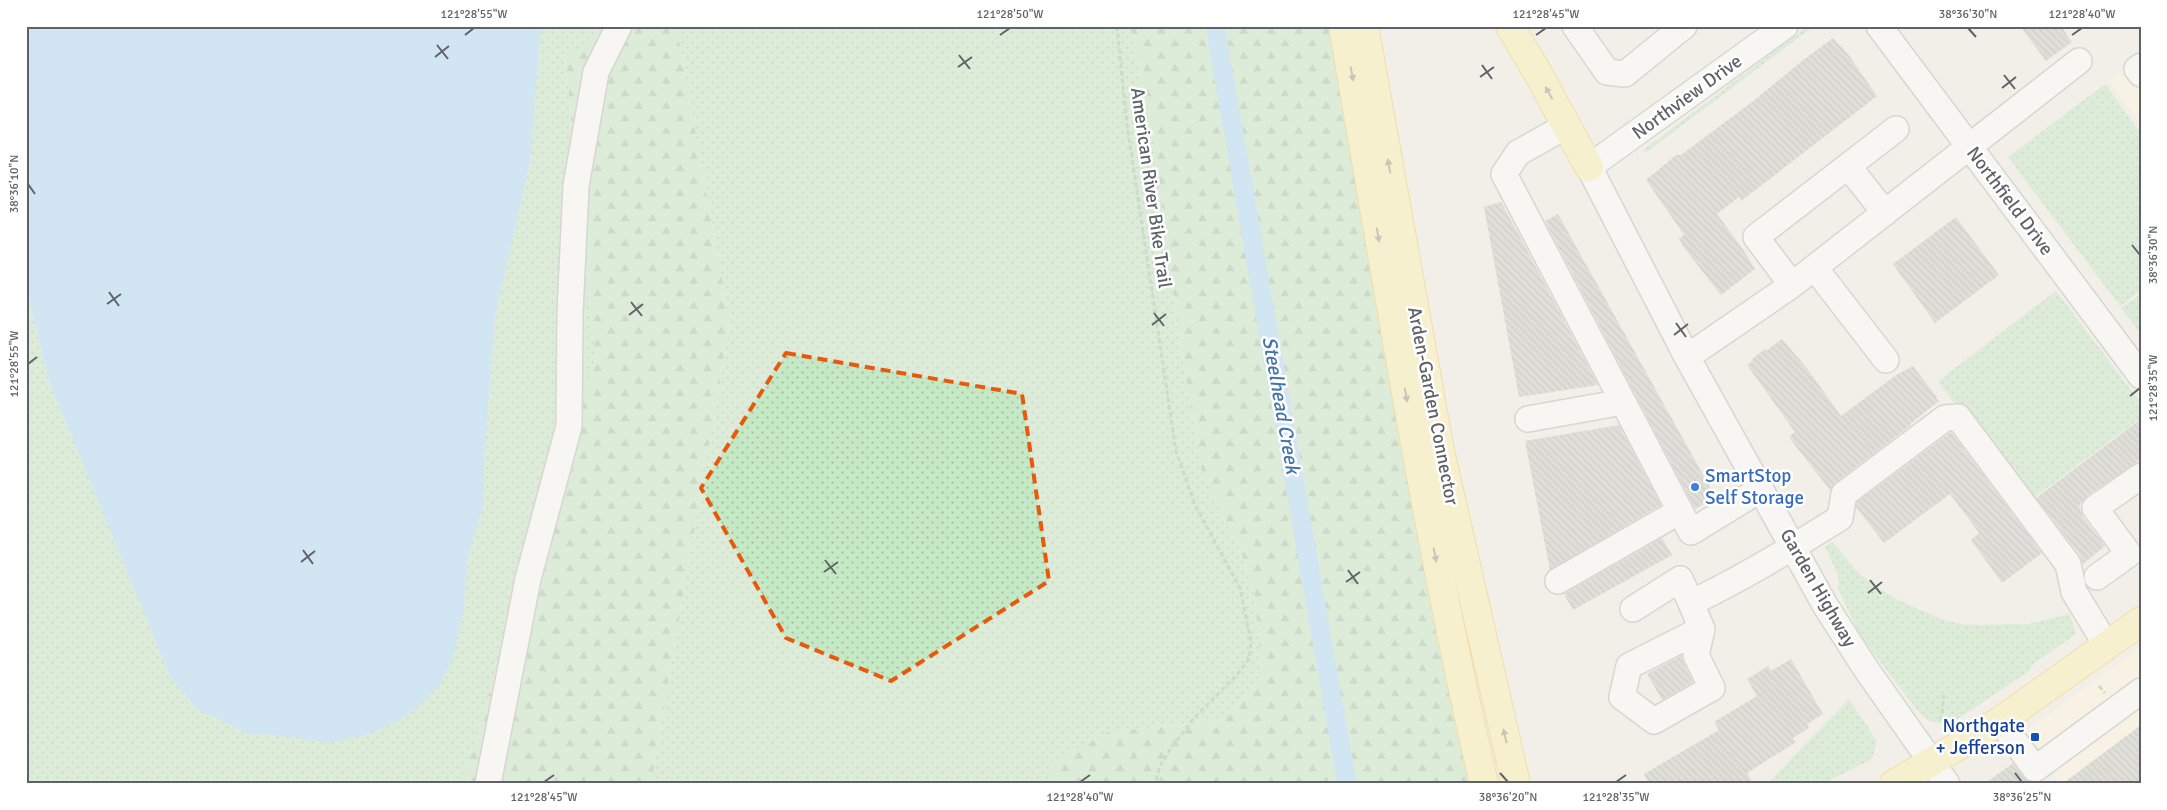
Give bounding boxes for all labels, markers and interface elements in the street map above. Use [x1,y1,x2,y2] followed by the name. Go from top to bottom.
[440,7,508,22] text: 121°28'55"W
[976,7,1044,22] text: 121°28'50"W
[1512,7,1580,22] text: 121°28'45"W
[1939,7,1997,22] text: 38°36'30"N
[2048,7,2116,22] text: 121°28'40"W
[1627,49,1747,145] street label: Northview Drive
[1348,67,1356,83] one-way arrow
[1125,86,1177,290] street label: American River Bike Trail
[1545,86,1553,101] one-way arrow
[1961,142,2059,260] street label: Northfield Drive
[7,155,22,213] text: 38°36'10"N
[1385,158,1393,174] one-way arrow
[2146,226,2161,284] text: 38°36'30"N
[1375,227,1383,243] one-way arrow
[1402,305,1464,507] street label: Arden-Garden Connector
[7,330,22,398] text: 121°28'55"W
[1257,334,1306,478] water label: Steelhead Creek
[2146,354,2161,422] text: 121°28'35"W
[1403,387,1411,403] one-way arrow
[1705,464,1804,510] place label: SmartStop Self Storage
[1689,481,1701,493] marker: SmartStop Self Storage
[1774,525,1862,652] street label: Garden Highway
[1432,547,1440,563] one-way arrow
[1935,714,2025,760] place label: Northgate + Jefferson
[1501,729,1509,744] one-way arrow
[2029,731,2041,743] marker: Northgate + Jefferson
[510,790,578,805] text: 121°28'45"W
[1046,790,1114,805] text: 121°28'40"W
[1479,790,1537,805] text: 38°36'20"N
[1582,790,1650,805] text: 121°28'35"W
[1993,790,2051,805] text: 38°36'25"N

